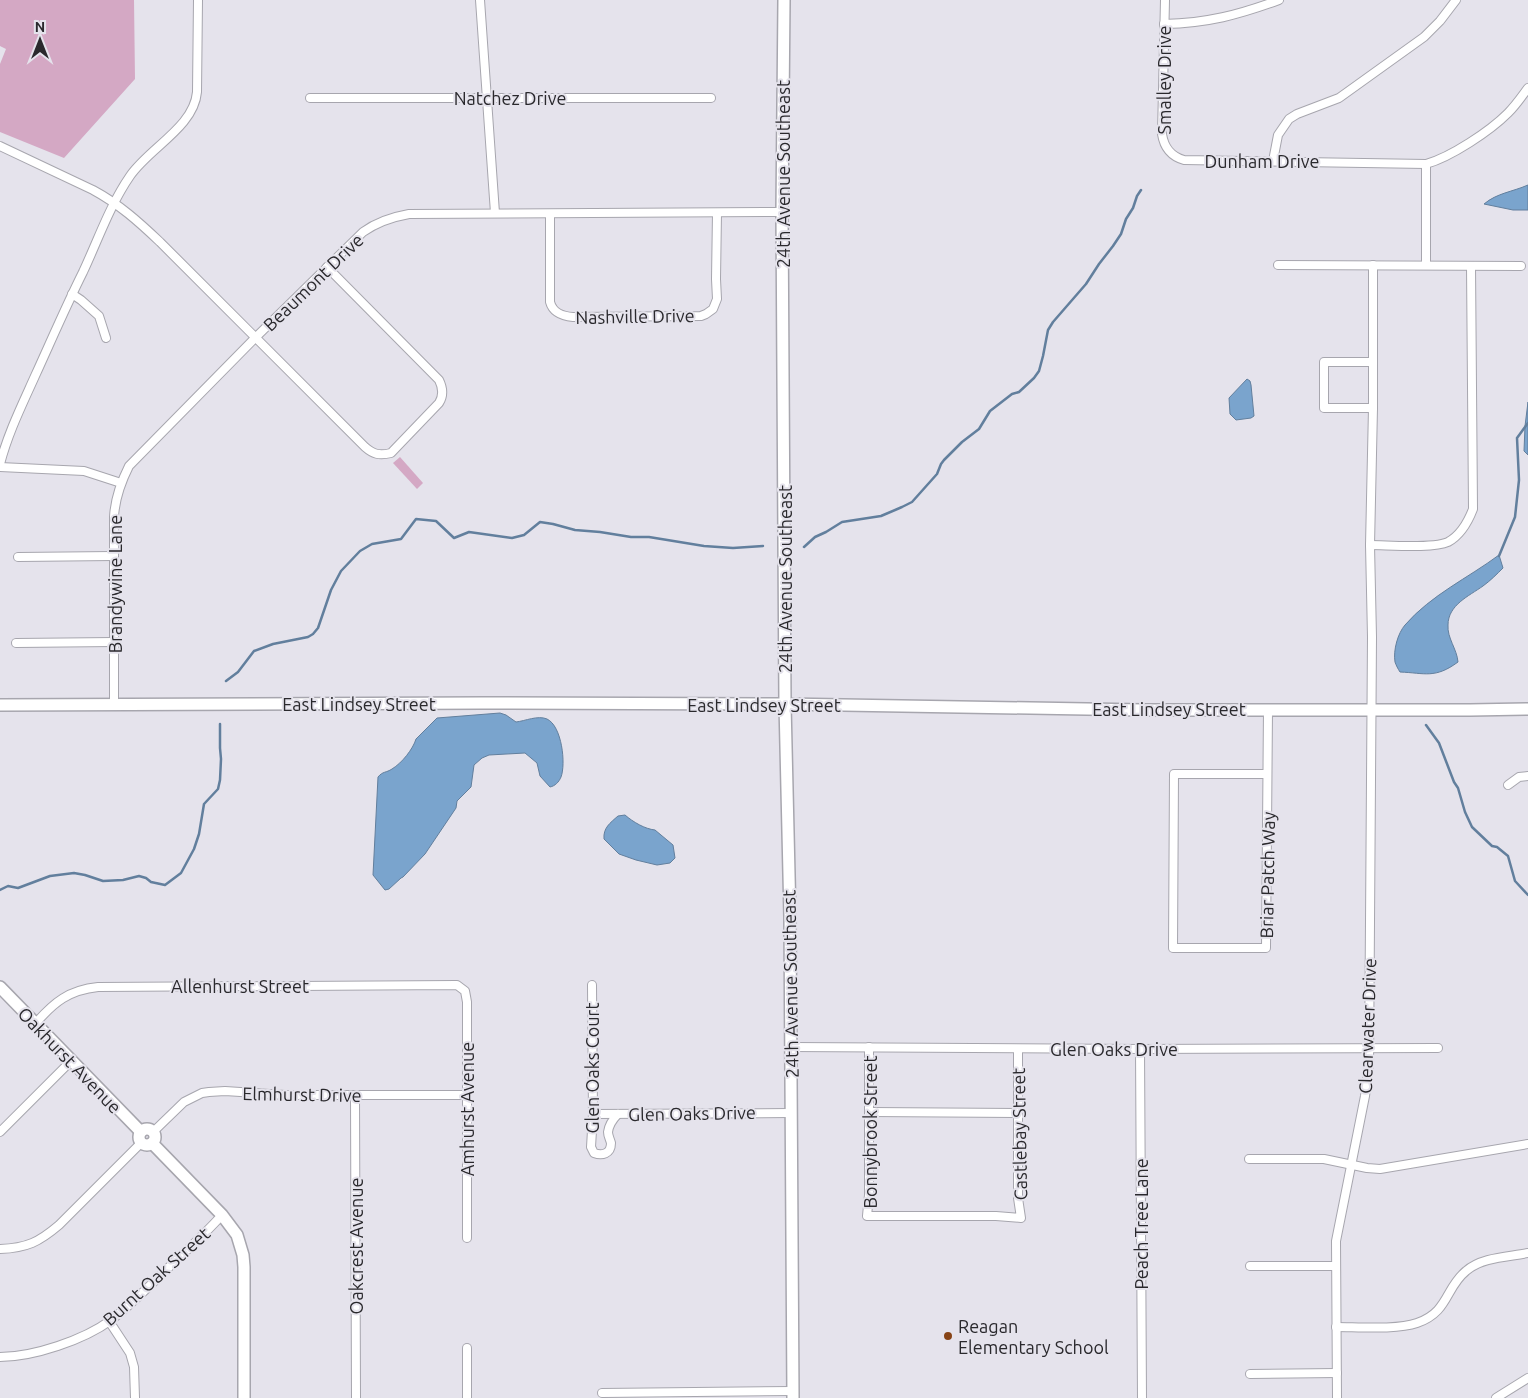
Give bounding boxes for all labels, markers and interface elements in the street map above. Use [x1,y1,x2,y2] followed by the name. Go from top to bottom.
[15,15,65,65] north arrow
[35,19,45,35] text: N
[1154,26,1174,134] street label: Smalley Drive
[773,80,793,268] street label: 24th Avenue Southeast
[454,88,566,108] street label: Natchez Drive
[1204,151,1320,171] street label: Dunham Drive
[259,229,367,335] street label: Beaumont Drive
[575,305,695,327] street label: Nashville Drive
[775,485,795,673] street label: 24th Avenue Southeast
[105,515,125,653] street label: Brandywine Lane
[282,694,436,714] street label: East Lindsey Street
[687,695,841,715] street label: East Lindsey Street
[1092,699,1246,719] street label: East Lindsey Street
[1256,811,1278,939] street label: Briar Patch Way
[778,890,802,1078] street label: 24th Avenue Southeast
[1355,958,1379,1094] street label: Clearwater Drive
[171,976,309,996] street label: Allenhurst Street
[14,1003,126,1117] street label: Oakhurst Avenue
[582,1003,602,1133] street label: Glen Oaks Court
[1050,1039,1178,1059] street label: Glen Oaks Drive
[457,1042,477,1176] street label: Amhurst Avenue
[860,1056,880,1208] street label: Bonnybrook Street
[1008,1067,1030,1201] street label: Castlebay Street
[242,1083,362,1105] street label: Elmhurst Drive
[628,1102,756,1124] street label: Glen Oaks Drive
[1131,1158,1151,1290] street label: Peach Tree Lane
[346,1178,366,1314] street label: Oakcrest Avenue
[99,1223,213,1329] street label: Burnt Oak Street
[958,1316,1109,1357] place label: Reagan Elementary School
[942,1330,954,1342] marker: Reagan Elementary School

